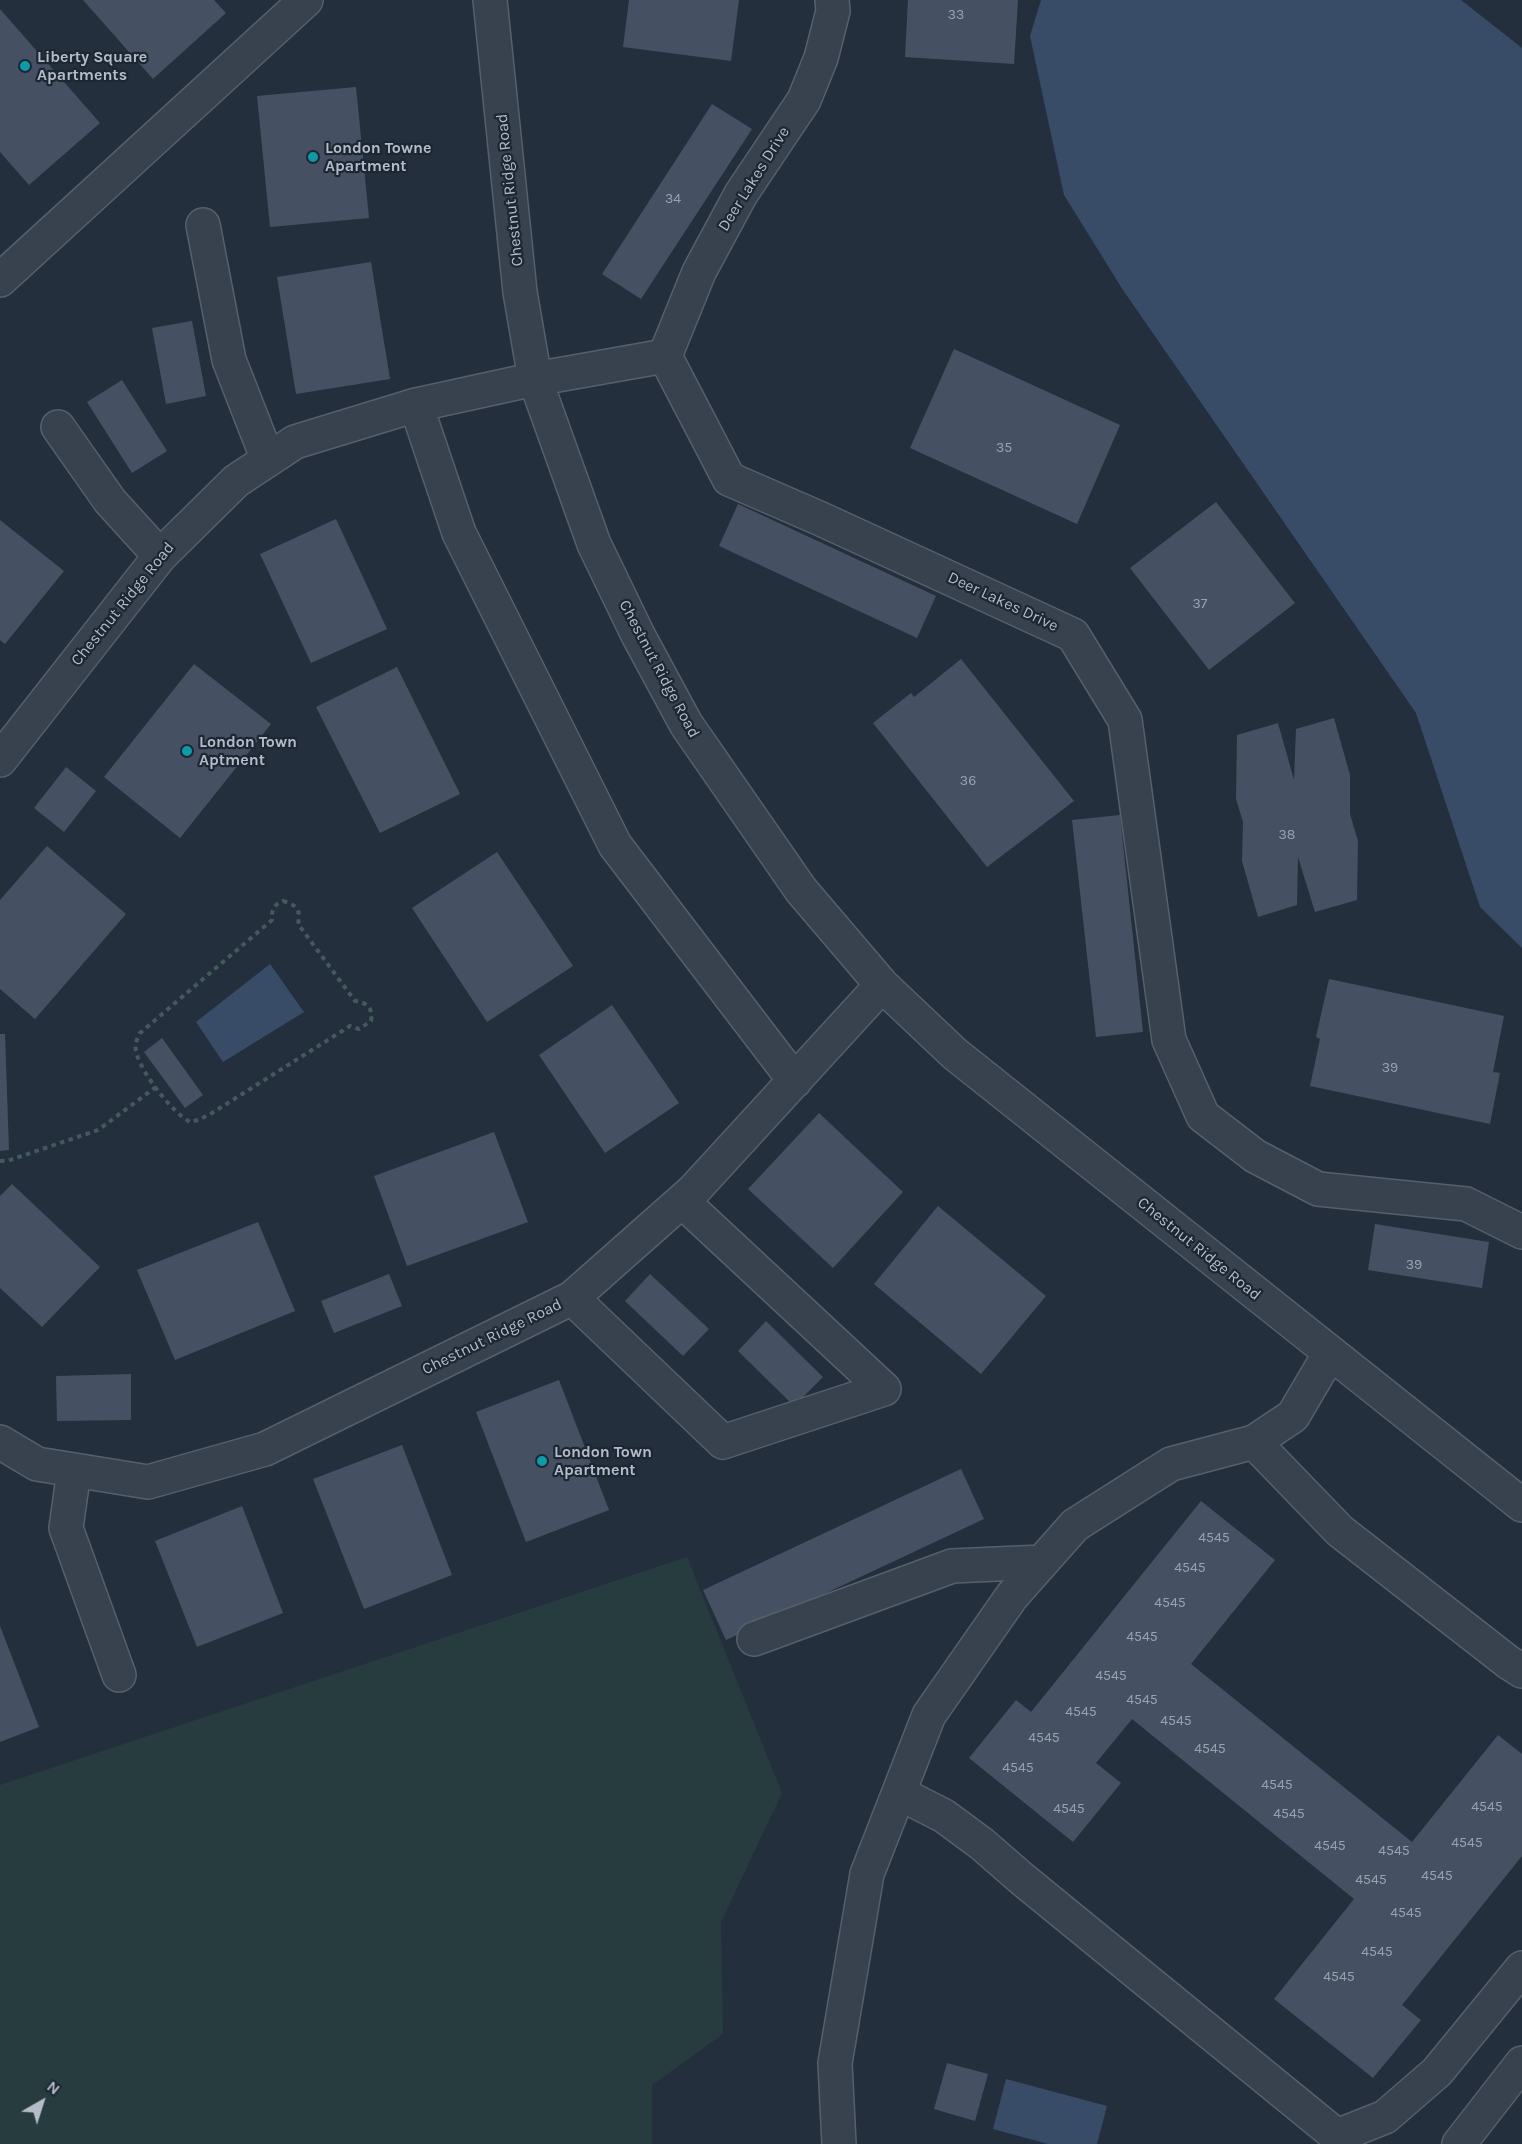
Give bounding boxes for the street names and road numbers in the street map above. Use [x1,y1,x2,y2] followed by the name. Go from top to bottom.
[492,113,528,267] street label: Chestnut Ridge Road
[714,123,794,235] street label: Deer Lakes Drive
[67,538,179,670] street label: Chestnut Ridge Road
[945,568,1061,636] street label: Deer Lakes Drive
[615,597,703,741] street label: Chestnut Ridge Road
[1133,1193,1265,1305] street label: Chestnut Ridge Road
[419,1295,565,1379] street label: Chestnut Ridge Road

